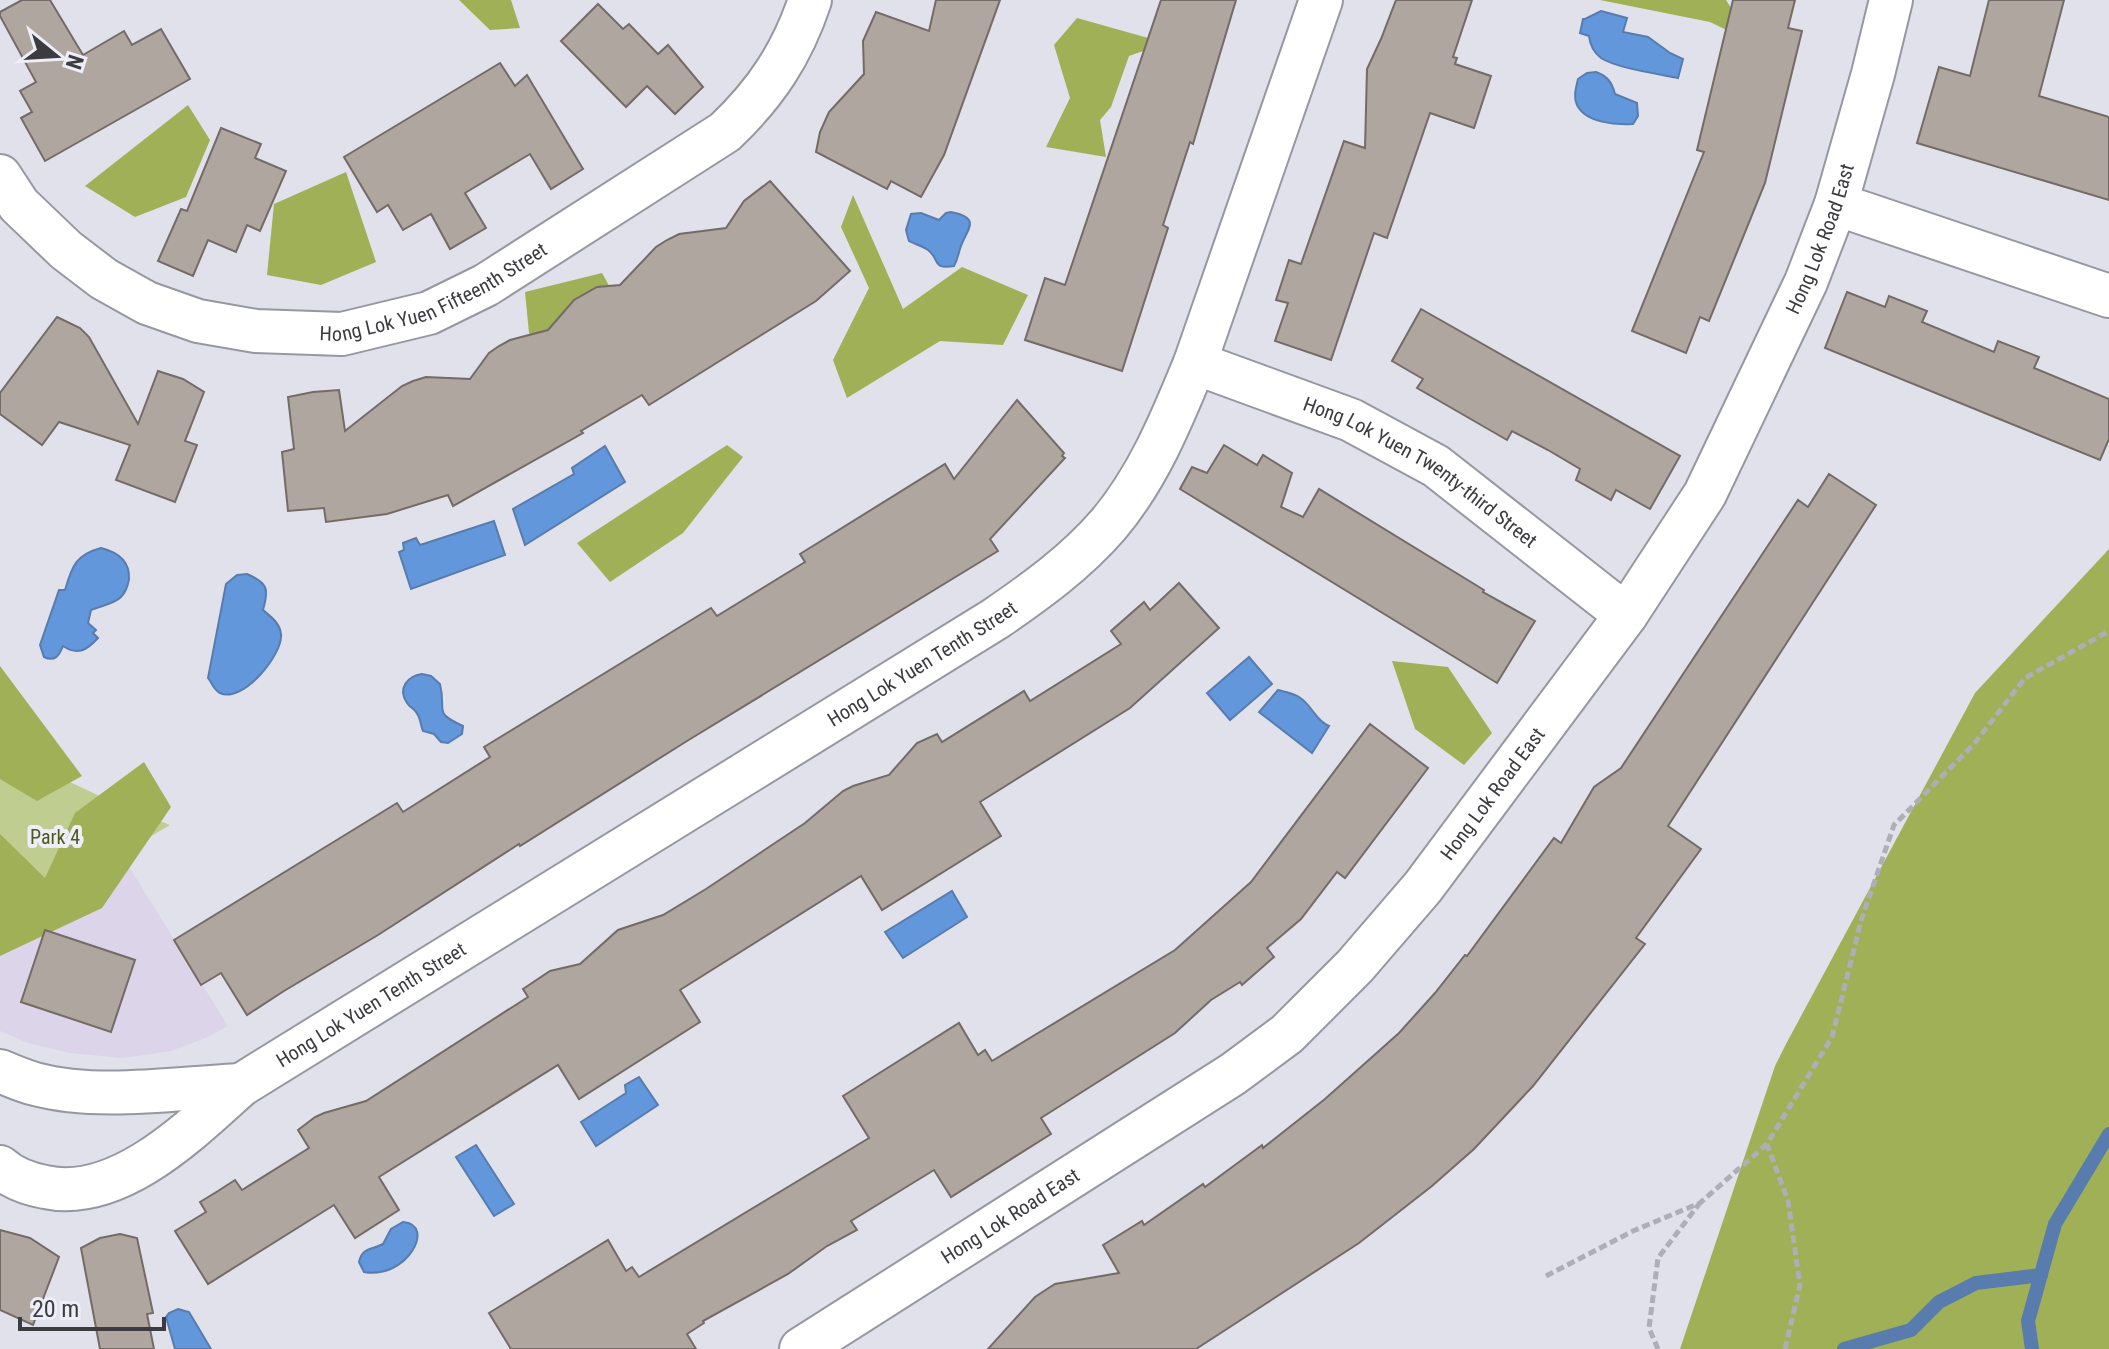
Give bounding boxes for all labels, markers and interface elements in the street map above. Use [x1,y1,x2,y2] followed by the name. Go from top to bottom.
[16,16,96,96] north arrow
[61,52,89,72] text: N
[1781,161,1859,318] street label: Hong Lok Road East
[319,237,551,346] street label: Hong Lok Yuen Fifteenth Street
[1300,392,1542,553] street label: Hong Lok Yuen Twenty-third Street
[823,596,1021,732] street label: Hong Lok Yuen Tenth Street
[1435,723,1550,865] street label: Hong Lok Road East
[30,825,80,849] park label: Park 4
[272,937,470,1072] street label: Hong Lok Yuen Tenth Street
[937,1163,1084,1269] street label: Hong Lok Road East
[20,1281,164,1331] scale bar
[32,1295,79,1323] text: 20 m

